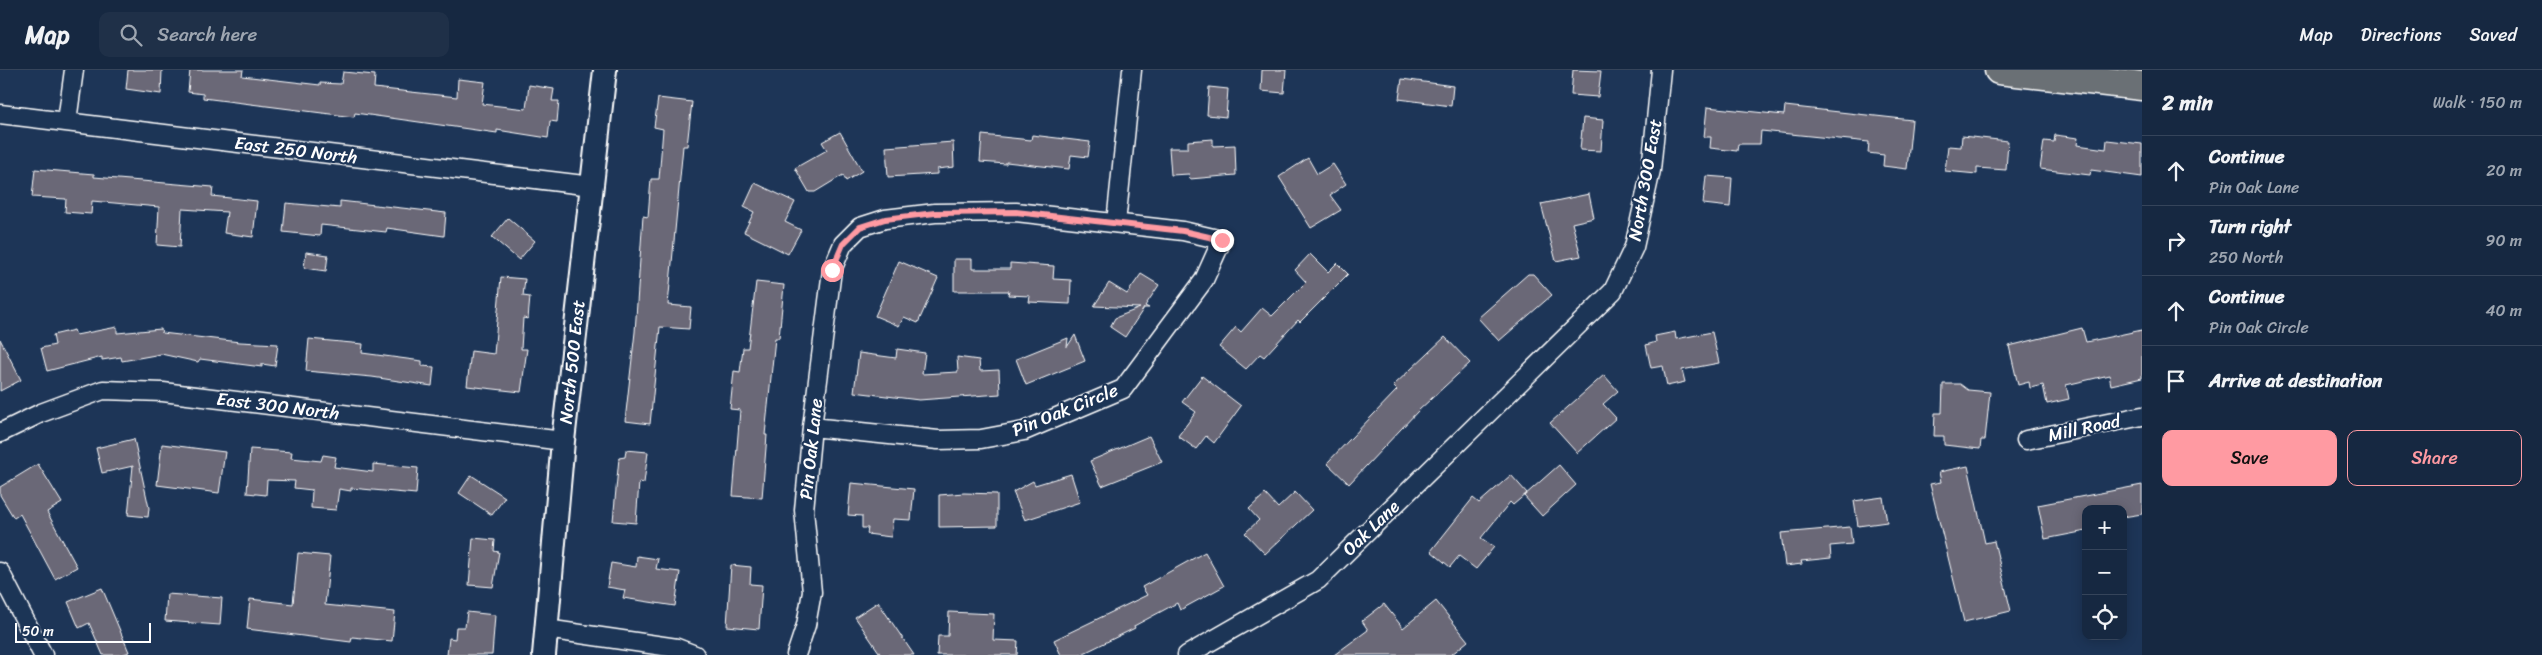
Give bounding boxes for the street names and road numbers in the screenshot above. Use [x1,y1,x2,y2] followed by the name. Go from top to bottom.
[1619,116,1671,244] street label: North 300 East
[233,127,359,173] street label: East 250 North
[550,298,594,426] street label: North 500 East
[1007,374,1123,446] street label: Pin Oak Circle
[215,383,341,429] street label: East 300 North
[790,397,832,501] street label: Pin Oak Lane
[2045,404,2125,451] street label: Mill Road
[1334,492,1408,564] street label: Oak Lane

